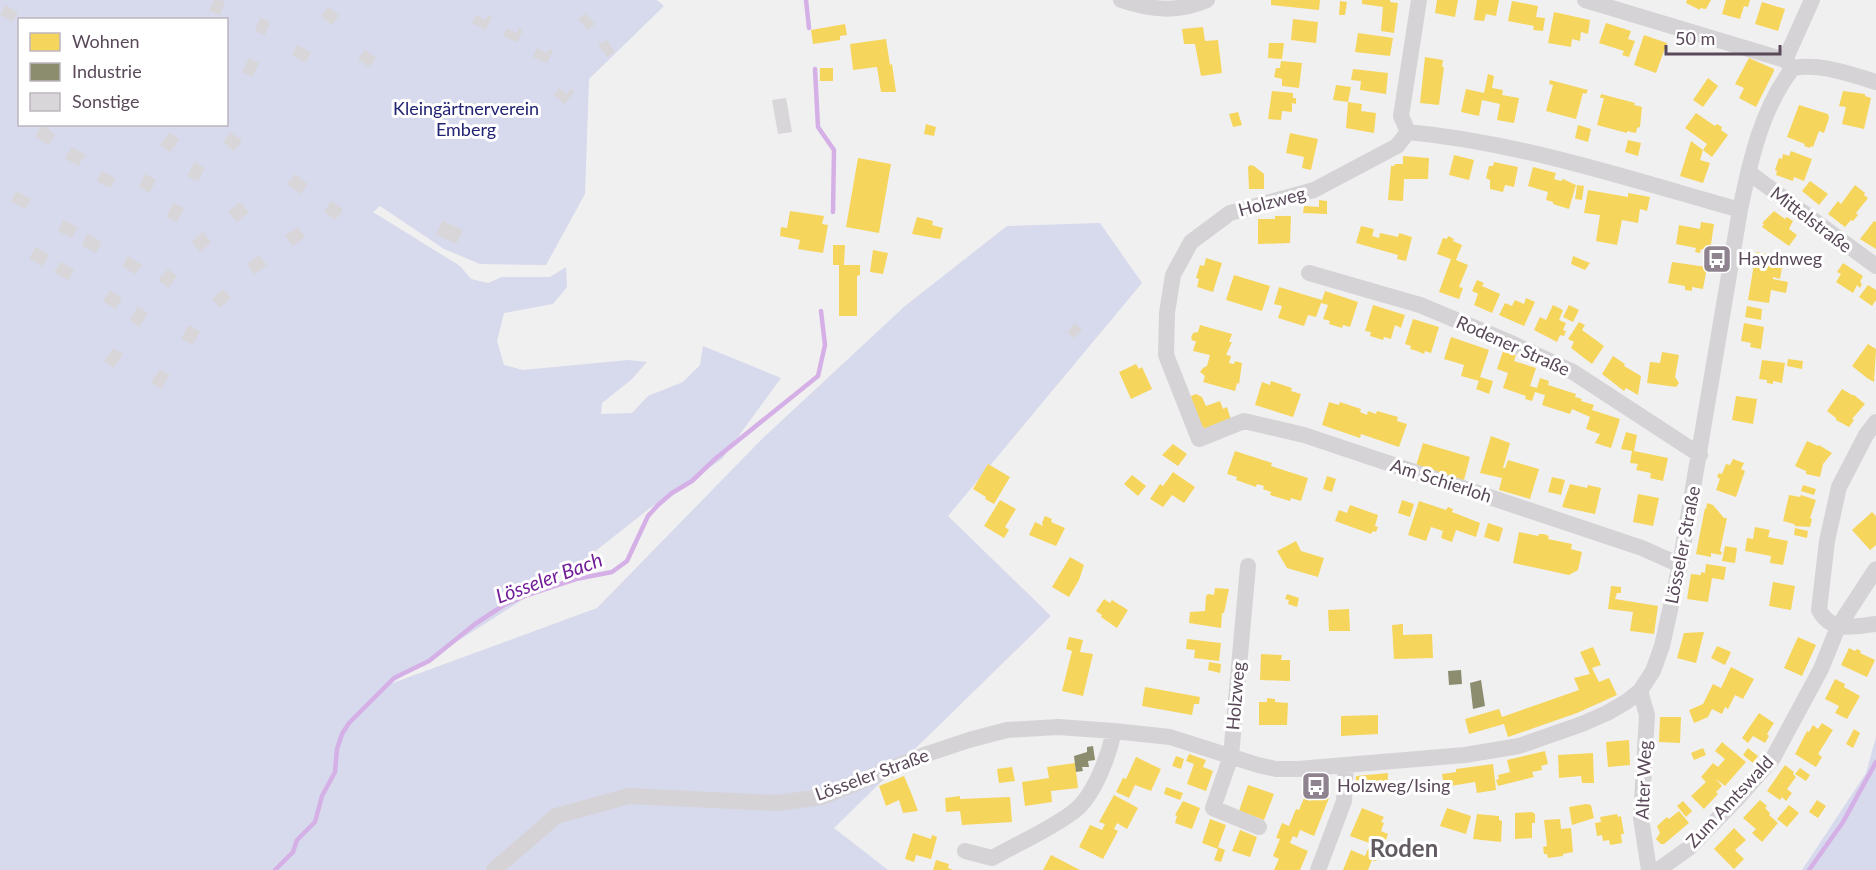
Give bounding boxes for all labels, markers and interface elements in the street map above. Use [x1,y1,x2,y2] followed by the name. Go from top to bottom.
[18,18,228,126] legend
[1666,18,1780,56] scale bar
[1675,27,1715,49] text: 50 m
[72,30,139,52] text: Wohnen
[72,60,142,82] text: Industrie
[72,90,140,112] text: Sonstige
[393,97,539,140] park label: Kleingärtnerverein Emberg
[1236,181,1308,221] street label: Holzweg
[1766,181,1857,257] street label: Mittelstraße
[1701,243,1733,275] bus stop icon: Haydnweg
[1738,247,1822,269] place label: Haydnweg
[1453,310,1574,380] street label: Rodener Straße
[1388,453,1495,507] street label: Am Schierloh
[1660,484,1704,606] street label: Lösseler Straße
[492,547,605,607] water label: Lösseler Bach
[1221,661,1249,731] street label: Holzweg
[1631,740,1655,820] street label: Alter Weg
[812,743,932,805] street label: Lösseler Straße
[1681,751,1777,852] street label: Zum Amtswald
[1300,770,1332,802] bus stop icon: Holzweg/Ising
[1337,774,1450,796] place label: Holzweg/Ising
[1370,833,1438,862] district label: Roden

